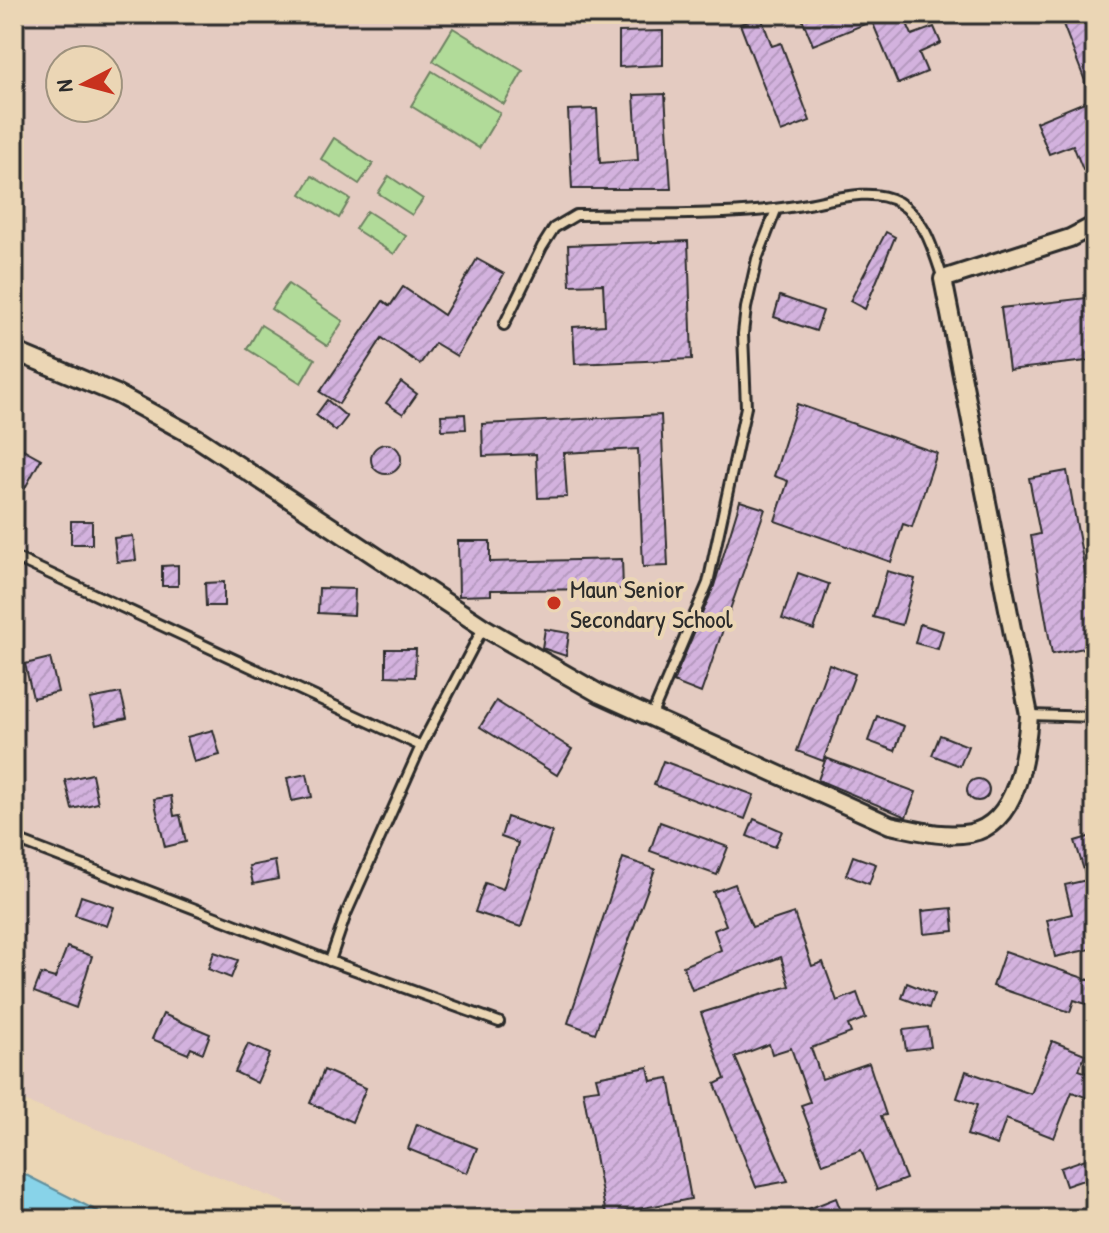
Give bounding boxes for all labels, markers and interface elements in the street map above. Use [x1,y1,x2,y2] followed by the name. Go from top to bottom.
[44,44,124,124] north arrow
[49,78,80,93] text: N
[570,571,733,636] place label: Maun Senior Secondary School
[545,594,563,612] marker: Maun Senior Secondary School

